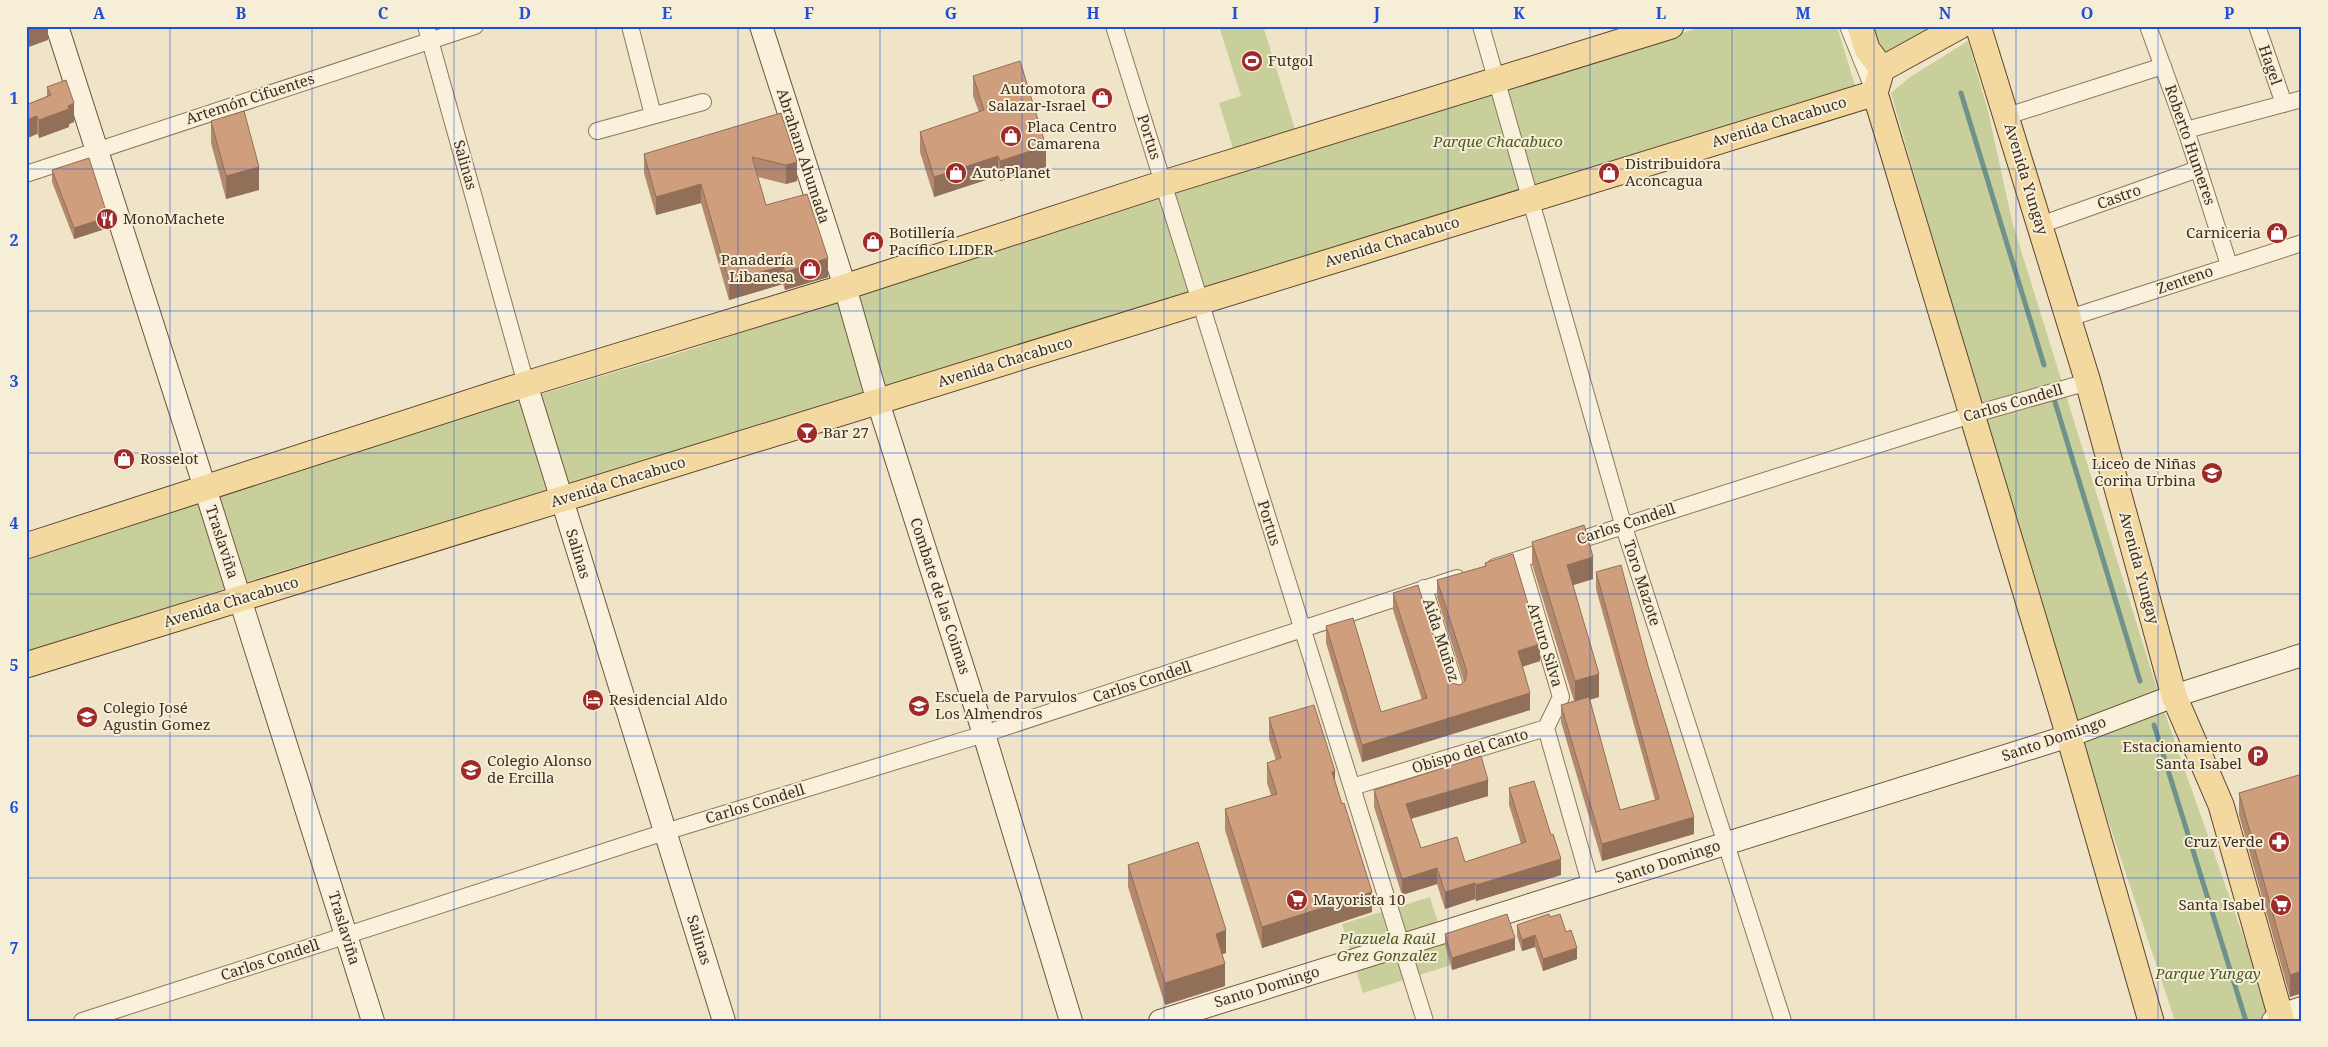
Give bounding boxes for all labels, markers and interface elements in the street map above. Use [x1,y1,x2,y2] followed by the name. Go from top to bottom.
[93,2,106,24] text: A
[236,2,247,24] text: B
[378,2,389,24] text: C
[519,2,531,24] text: D
[662,2,672,24] text: E
[804,2,814,24] text: F
[945,2,957,24] text: G
[1086,2,1100,24] text: H
[1232,2,1238,24] text: I
[1373,2,1381,24] text: J
[1513,2,1525,24] text: K
[1656,2,1666,24] text: L
[1795,2,1811,24] text: M
[1939,2,1952,24] text: N
[2081,2,2093,24] text: O
[2224,2,2234,24] text: P
[2255,42,2287,88] street label: Hagel
[1240,49,1264,73] sports icon: Futgol
[1268,50,1313,70] place label: Futgol
[183,68,317,128] street label: Artemón Cifuentes
[988,78,1086,115] place label: Automotora Salazar-Israel
[2161,82,2221,208] street label: Roberto Humeres
[773,86,835,226] street label: Abraham Ahumada
[1090,86,1114,110] shop icon: Automotora Salazar-Israel
[9,87,19,109] text: 1
[1709,91,1849,151] street label: Avenida Chacabuco
[1133,112,1167,162] street label: Portus
[1027,116,1117,153] place label: Placa Centro Camarena
[2000,120,2054,237] street label: Avenida Yungay
[999,124,1023,148] shop icon: Placa Centro Camarena
[1432,131,1563,151] park label: Parque Chacabuco
[449,137,483,192] street label: Salinas
[1625,153,1721,190] place label: Distribuidora Aconcagua
[944,161,968,185] shop icon: AutoPlanet
[1597,161,1621,185] shop icon: Distribuidora Aconcagua
[972,162,1051,182] place label: AutoPlanet
[2094,179,2143,213] street label: Castro
[95,207,119,231] restaurant icon: MonoMachete
[123,208,225,228] place label: MonoMachete
[1322,211,1462,271] street label: Avenida Chacabuco
[2265,221,2289,245] shop icon: Carniceria
[889,222,994,259] place label: Botillería Pacífico LIDER
[2186,222,2261,242] place label: Carniceria
[9,229,19,251] text: 2
[861,230,885,254] shop icon: Botillería Pacífico LIDER
[721,249,794,286] place label: Panadería Libanesa
[798,257,822,281] shop icon: Panadería Libanesa
[2154,260,2215,298] street label: Zenteno
[935,331,1075,391] street label: Avenida Chacabuco
[9,370,19,392] text: 3
[1961,378,2065,426] street label: Carlos Condell
[795,421,819,445] bar icon: Bar 27
[823,422,869,442] place label: Bar 27
[112,447,136,471] shop icon: Rosselot
[140,448,199,468] place label: Rosselot
[548,451,688,511] street label: Avenida Chacabuco
[2092,453,2196,490] place label: Liceo de Niñas Corina Urbina
[2200,461,2224,485] school or university icon: Liceo de Niñas Corina Urbina
[1254,498,1286,548] street label: Portus
[1574,498,1678,548] street label: Carlos Condell
[202,503,244,581] street label: Traslaviña
[2115,509,2165,627] street label: Avenida Yungay
[9,512,19,534] text: 4
[906,515,976,677] street label: Combate de las Coimas
[562,526,596,581] street label: Salinas
[1620,537,1666,628] street label: Toro Mazote
[161,571,301,631] street label: Avenida Chacabuco
[1419,595,1465,684] street label: Aida Muñoz
[1524,600,1568,689] street label: Arturo Silva
[9,654,19,676] text: 5
[1090,656,1194,706] street label: Carlos Condell
[935,686,1077,723] place label: Escuela de Parvulos Los Almendros
[581,688,605,712] hotel icon: Residencial Aldo
[609,689,728,709] place label: Residencial Aldo
[907,694,931,718] school or university icon: Escuela de Parvulos Los Almendros
[103,697,211,734] place label: Colegio José Agustin Gomez
[75,705,99,729] school or university icon: Colegio José Agustin Gomez
[1999,711,2108,765] street label: Santo Domingo
[1409,723,1530,777] street label: Obispo del Canto
[2123,736,2242,773] place label: Estacionamiento Santa Isabel
[2246,744,2270,768] parking icon: Estacionamiento Santa Isabel
[487,750,592,787] place label: Colegio Alonso de Ercilla
[459,758,483,782] school or university icon: Colegio Alonso de Ercilla
[703,778,807,828] street label: Carlos Condell
[9,796,19,818] text: 6
[2267,830,2291,854] pharmacy icon: Cruz Verde
[2184,831,2263,851] place label: Cruz Verde
[1613,835,1723,887] street label: Santo Domingo
[1285,888,1309,912] supermarket icon: Mayorista 10
[324,889,366,967] street label: Traslaviña
[1313,889,1405,909] place label: Mayorista 10
[2269,893,2293,917] supermarket icon: Santa Isabel
[2178,894,2265,914] place label: Santa Isabel
[683,912,717,967] street label: Salinas
[1337,928,1438,965] park label: Plazuela Raúl Grez Gonzalez
[218,934,322,984] street label: Carlos Condell
[9,937,19,959] text: 7
[1212,961,1322,1012] street label: Santo Domingo
[2154,963,2261,983] park label: Parque Yungay

